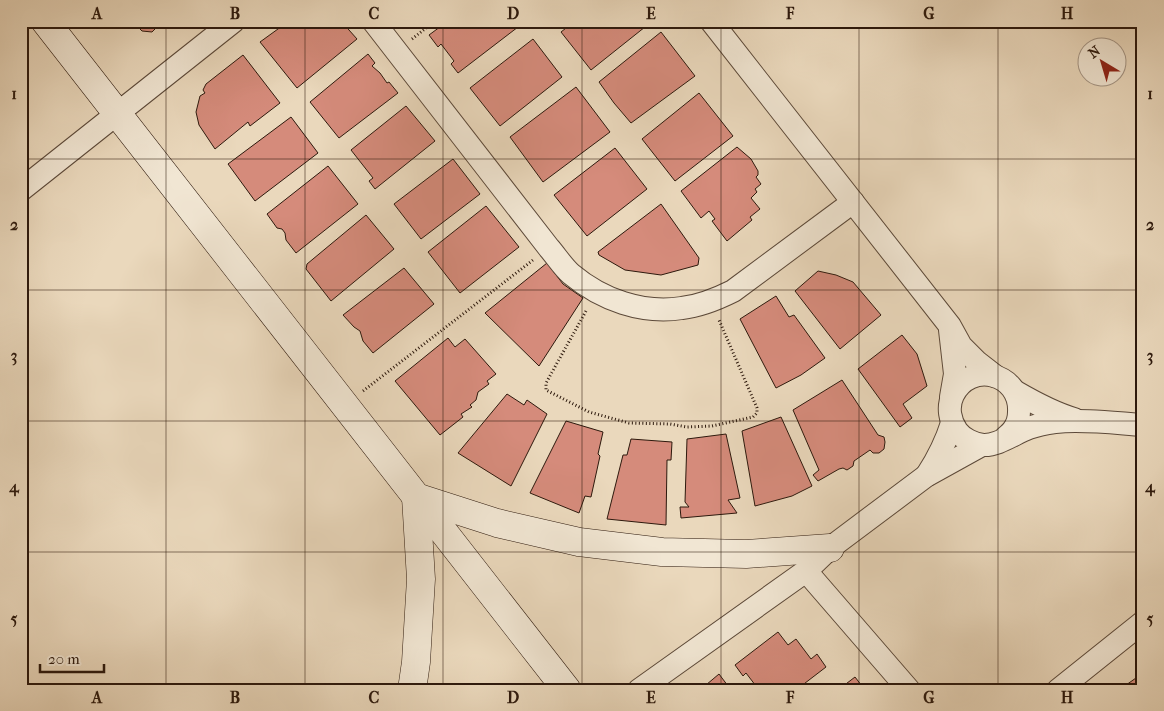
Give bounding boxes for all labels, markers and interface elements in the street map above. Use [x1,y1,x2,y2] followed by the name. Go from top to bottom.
[91,4,103,23] text: A
[230,4,240,23] text: B
[369,4,380,23] text: C
[507,4,519,23] text: D
[646,4,656,23] text: E
[785,4,795,23] text: F
[923,4,935,23] text: G
[1061,4,1074,23] text: H
[1076,38,1126,88] north arrow
[1085,42,1104,62] text: N
[11,84,17,103] text: 1
[1147,84,1153,103] text: 1
[10,215,18,234] text: 2
[1146,215,1154,234] text: 2
[11,346,17,366] text: 3
[1147,346,1153,366] text: 3
[8,477,20,497] text: 4
[1144,477,1156,497] text: 4
[11,609,18,628] text: 5
[1147,609,1154,628] text: 5
[40,641,104,673] scale bar
[48,650,80,668] text: 20 m
[91,688,103,707] text: A
[230,688,240,707] text: B
[369,688,380,707] text: C
[507,688,519,707] text: D
[646,688,656,707] text: E
[785,688,795,707] text: F
[923,688,935,707] text: G
[1061,688,1074,707] text: H

